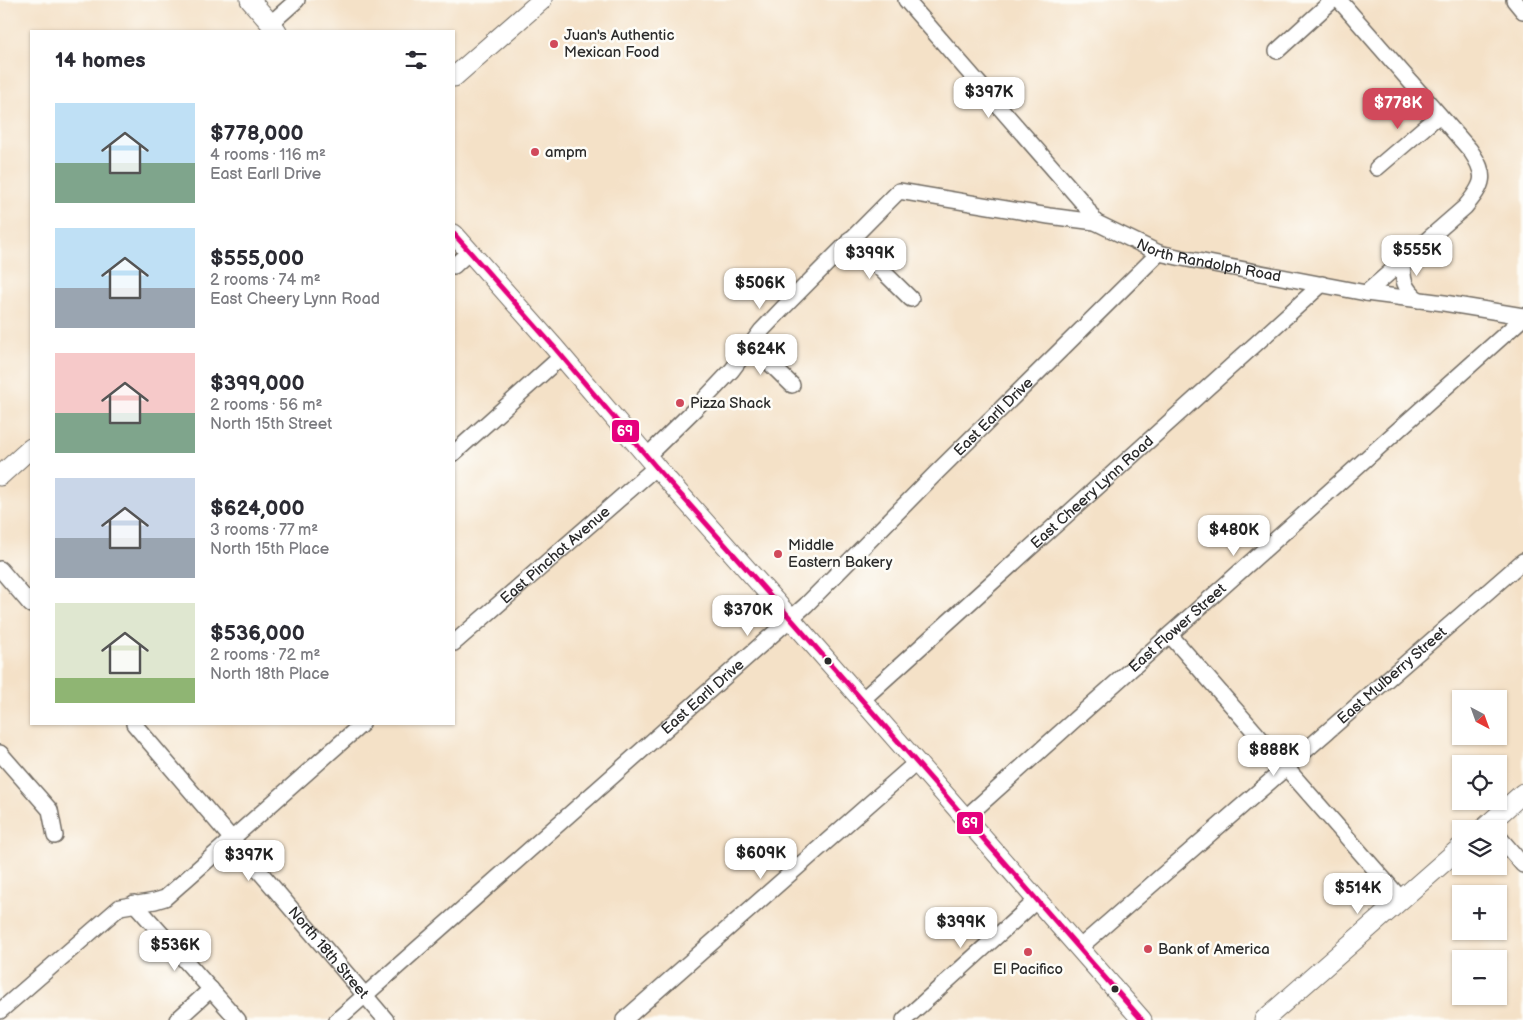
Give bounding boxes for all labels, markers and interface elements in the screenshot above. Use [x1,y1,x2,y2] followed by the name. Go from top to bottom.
[564,26,674,62] place label: Juan's Authentic Mexican Food
[548,38,560,50] marker: Juan's Authentic Mexican Food
[402,46,430,74] icon: filters
[55,48,146,73] text: 14 homes
[954,76,1024,119] pin: $397K
[965,83,1013,102] text: $397K
[1363,88,1433,130] pin: $778K
[1374,94,1422,113] text: $778K
[210,121,304,146] text: $778,000
[95,123,155,183] icon: home
[545,143,587,162] place label: ampm
[210,146,326,165] text: 4 rooms · 116 m²
[529,146,541,158] marker: ampm
[210,165,321,184] text: East Earll Drive
[1382,234,1452,277] pin: $555K
[1133,235,1283,287] street label: North Randolph Road
[835,238,905,280] pin: $399K
[1392,241,1442,260] text: $555K
[845,244,895,263] text: $399K
[210,246,304,271] text: $555,000
[95,248,155,308] icon: home
[725,268,795,310] pin: $506K
[210,271,321,290] text: 2 rooms · 74 m²
[735,274,785,293] text: $506K
[210,290,380,309] text: East Cheery Lynn Road
[726,334,796,376] pin: $624K
[736,340,786,359] text: $624K
[210,371,305,396] text: $399,000
[95,373,155,433] icon: home
[950,373,1038,460] street label: East Earll Drive
[690,394,771,413] place label: Pizza Shack
[210,396,322,415] text: 2 rooms · 56 m²
[674,397,686,409] marker: Pizza Shack
[210,415,332,434] text: North 15th Street
[611,419,640,443] line badge: 69
[617,423,633,440] text: 69
[1027,432,1158,553] street label: East Cheery Lynn Road
[210,496,305,521] text: $624,000
[95,498,155,558] icon: home
[496,502,614,608] street label: East Pinchot Avenue
[1199,514,1269,557] pin: $480K
[210,521,318,540] text: 3 rooms · 77 m²
[1209,521,1259,540] text: $480K
[788,536,893,572] place label: Middle Eastern Bakery
[210,540,329,559] text: North 15th Place
[772,548,784,560] marker: Middle Eastern Bakery
[1125,579,1231,677] street label: East Flower Street
[713,594,783,637] pin: $370K
[723,601,773,620] text: $370K
[210,621,305,646] text: $536,000
[95,623,155,683] icon: home
[1334,623,1451,729] street label: East Mulberry Street
[210,646,320,665] text: 2 rooms · 72 m²
[657,655,748,739] street label: East Earll Drive
[823,656,833,666] unlabelled marker
[210,665,329,684] text: North 18th Place
[1452,690,1508,745] north arrow
[1452,690,1507,1005] map controls
[1239,734,1309,777] pin: $888K
[1249,741,1299,760] text: $888K
[1452,755,1507,810] button: locate
[956,811,984,835] line badge: 69
[962,815,978,832] text: 69
[1452,820,1507,875] button: layers
[726,838,796,880] pin: $609K
[214,840,284,882] pin: $397K
[736,844,786,863] text: $609K
[225,846,273,865] text: $397K
[1323,872,1393,915] pin: $514K
[1335,879,1381,898] text: $514K
[1452,885,1507,940] button: +
[284,903,373,1003] street label: North 18th Street
[926,906,996,949] pin: $399K
[936,913,986,932] text: $399K
[140,930,210,972] pin: $536K
[150,936,200,955] text: $536K
[1158,940,1270,959] place label: Bank of America
[1142,943,1154,955] marker: Bank of America
[1022,946,1034,958] marker: El Pacifico
[1452,950,1507,1005] button: −
[993,960,1063,979] place label: El Pacifico
[1110,984,1120,994] unlabelled marker

